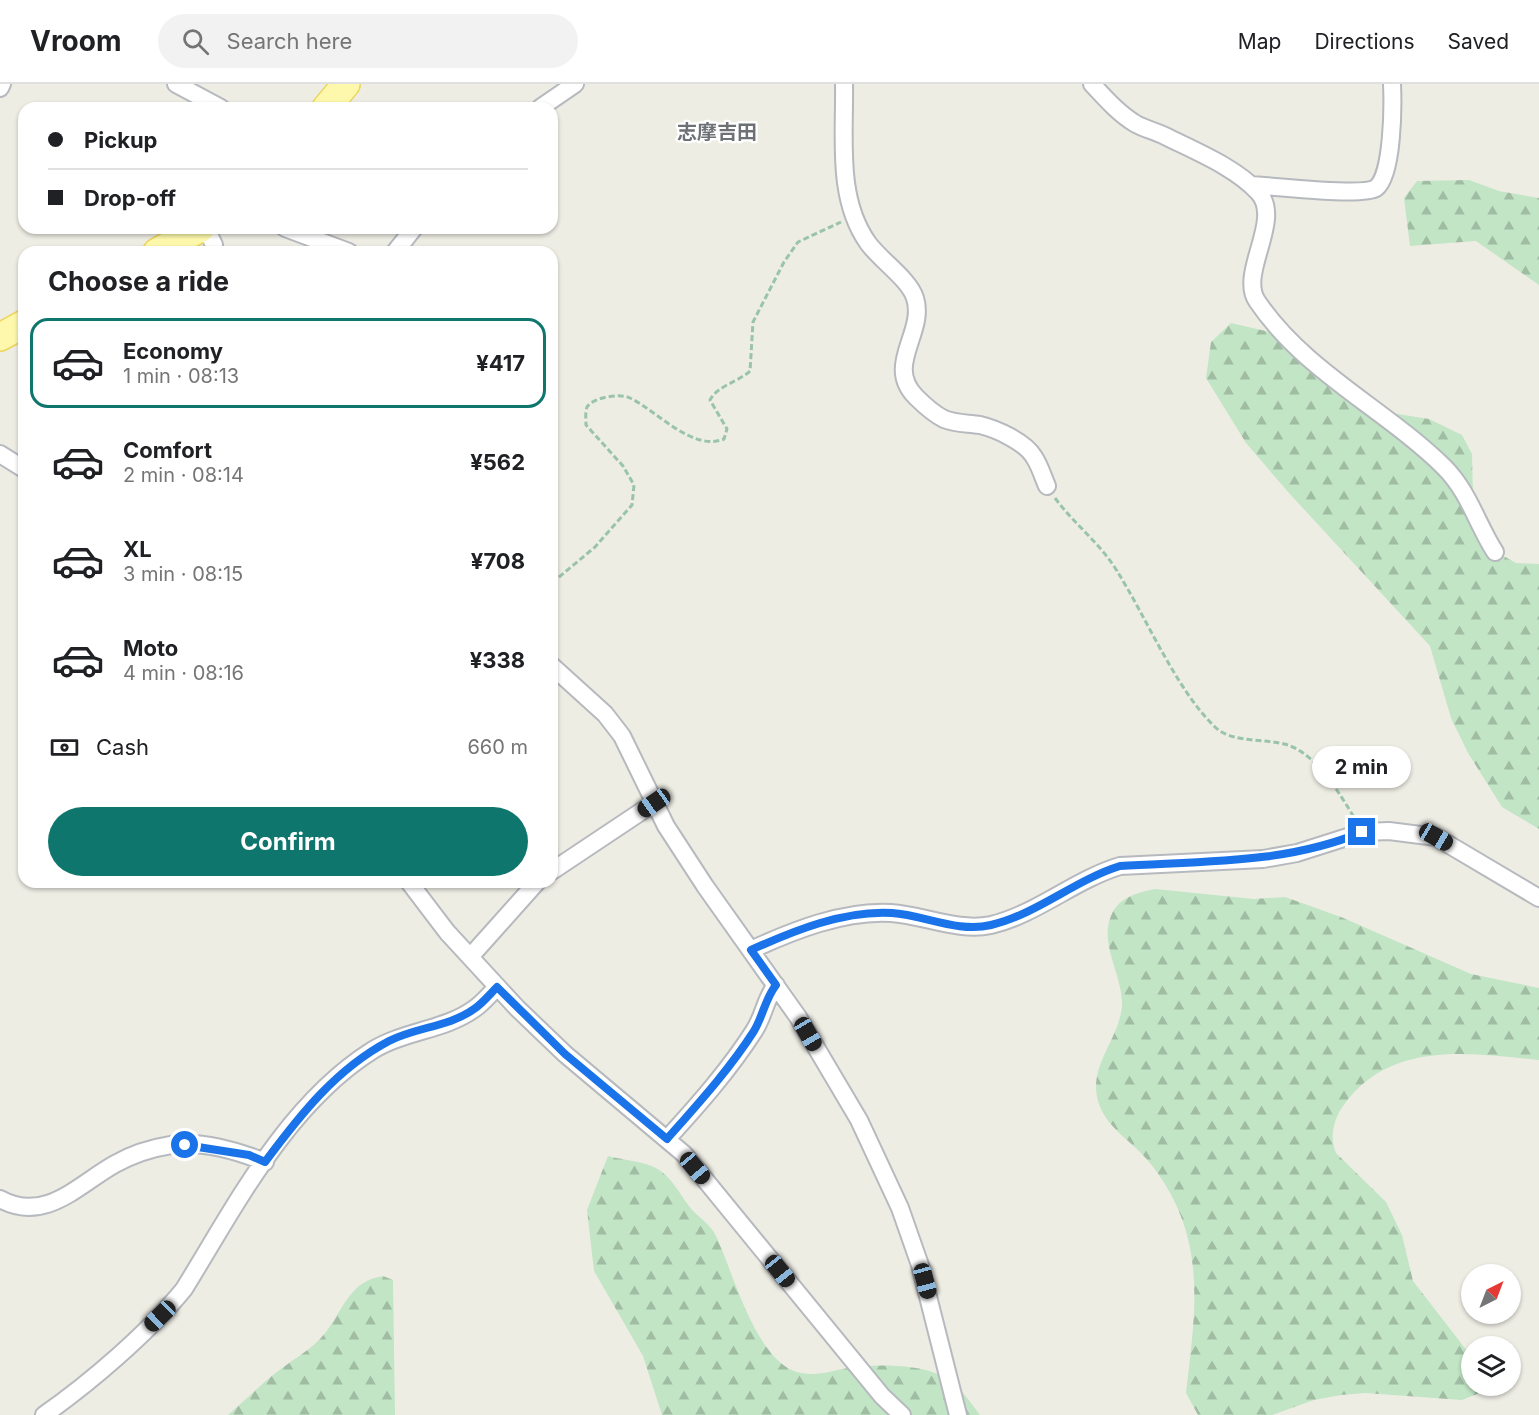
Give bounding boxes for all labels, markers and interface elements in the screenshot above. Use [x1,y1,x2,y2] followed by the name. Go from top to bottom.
[158,14,578,68] search box
[30,24,122,58] text: Vroom
[179,25,212,58] icon: search
[227,28,352,54] text: Search here
[1238,29,1281,54] text: Map
[1314,29,1415,54] text: Directions
[1448,29,1509,54] text: Saved
[677,120,757,144] district label: 志摩吉田
[84,127,158,153] text: Pickup
[84,185,176,211] text: Drop-off
[48,265,229,298] text: Choose a ride
[51,336,105,390] icon: car
[123,338,223,364] text: Economy
[476,350,525,376] text: ¥417
[123,364,239,388] text: 1 min · 08:13
[51,435,105,489] icon: car
[123,437,212,463] text: Comfort
[470,449,525,475] text: ¥562
[123,463,244,487] text: 2 min · 08:14
[51,534,105,588] icon: car
[123,536,152,562] text: XL
[471,548,525,574] text: ¥708
[123,562,243,586] text: 3 min · 08:15
[51,633,105,687] icon: car
[123,635,178,661] text: Moto
[470,647,525,673] text: ¥338
[123,661,244,685] text: 4 min · 08:16
[48,731,81,764] icon: cash
[96,734,149,760] text: Cash
[467,735,528,759] text: 660 m
[1312,745,1412,787] callout: 2 min
[1335,755,1388,779] text: 2 min
[634,785,674,821] car
[48,807,528,876] button: Confirm
[1348,818,1375,845] route end
[1416,820,1456,854] car
[791,1014,825,1054] car
[171,1131,198,1158] route start
[677,1148,713,1188] car
[762,1251,798,1291] car
[912,1261,938,1301] car
[1461,1264,1521,1324] north arrow
[1461,1264,1521,1396] map controls
[141,1297,179,1335] car
[1461,1336,1521,1396] button: layers

